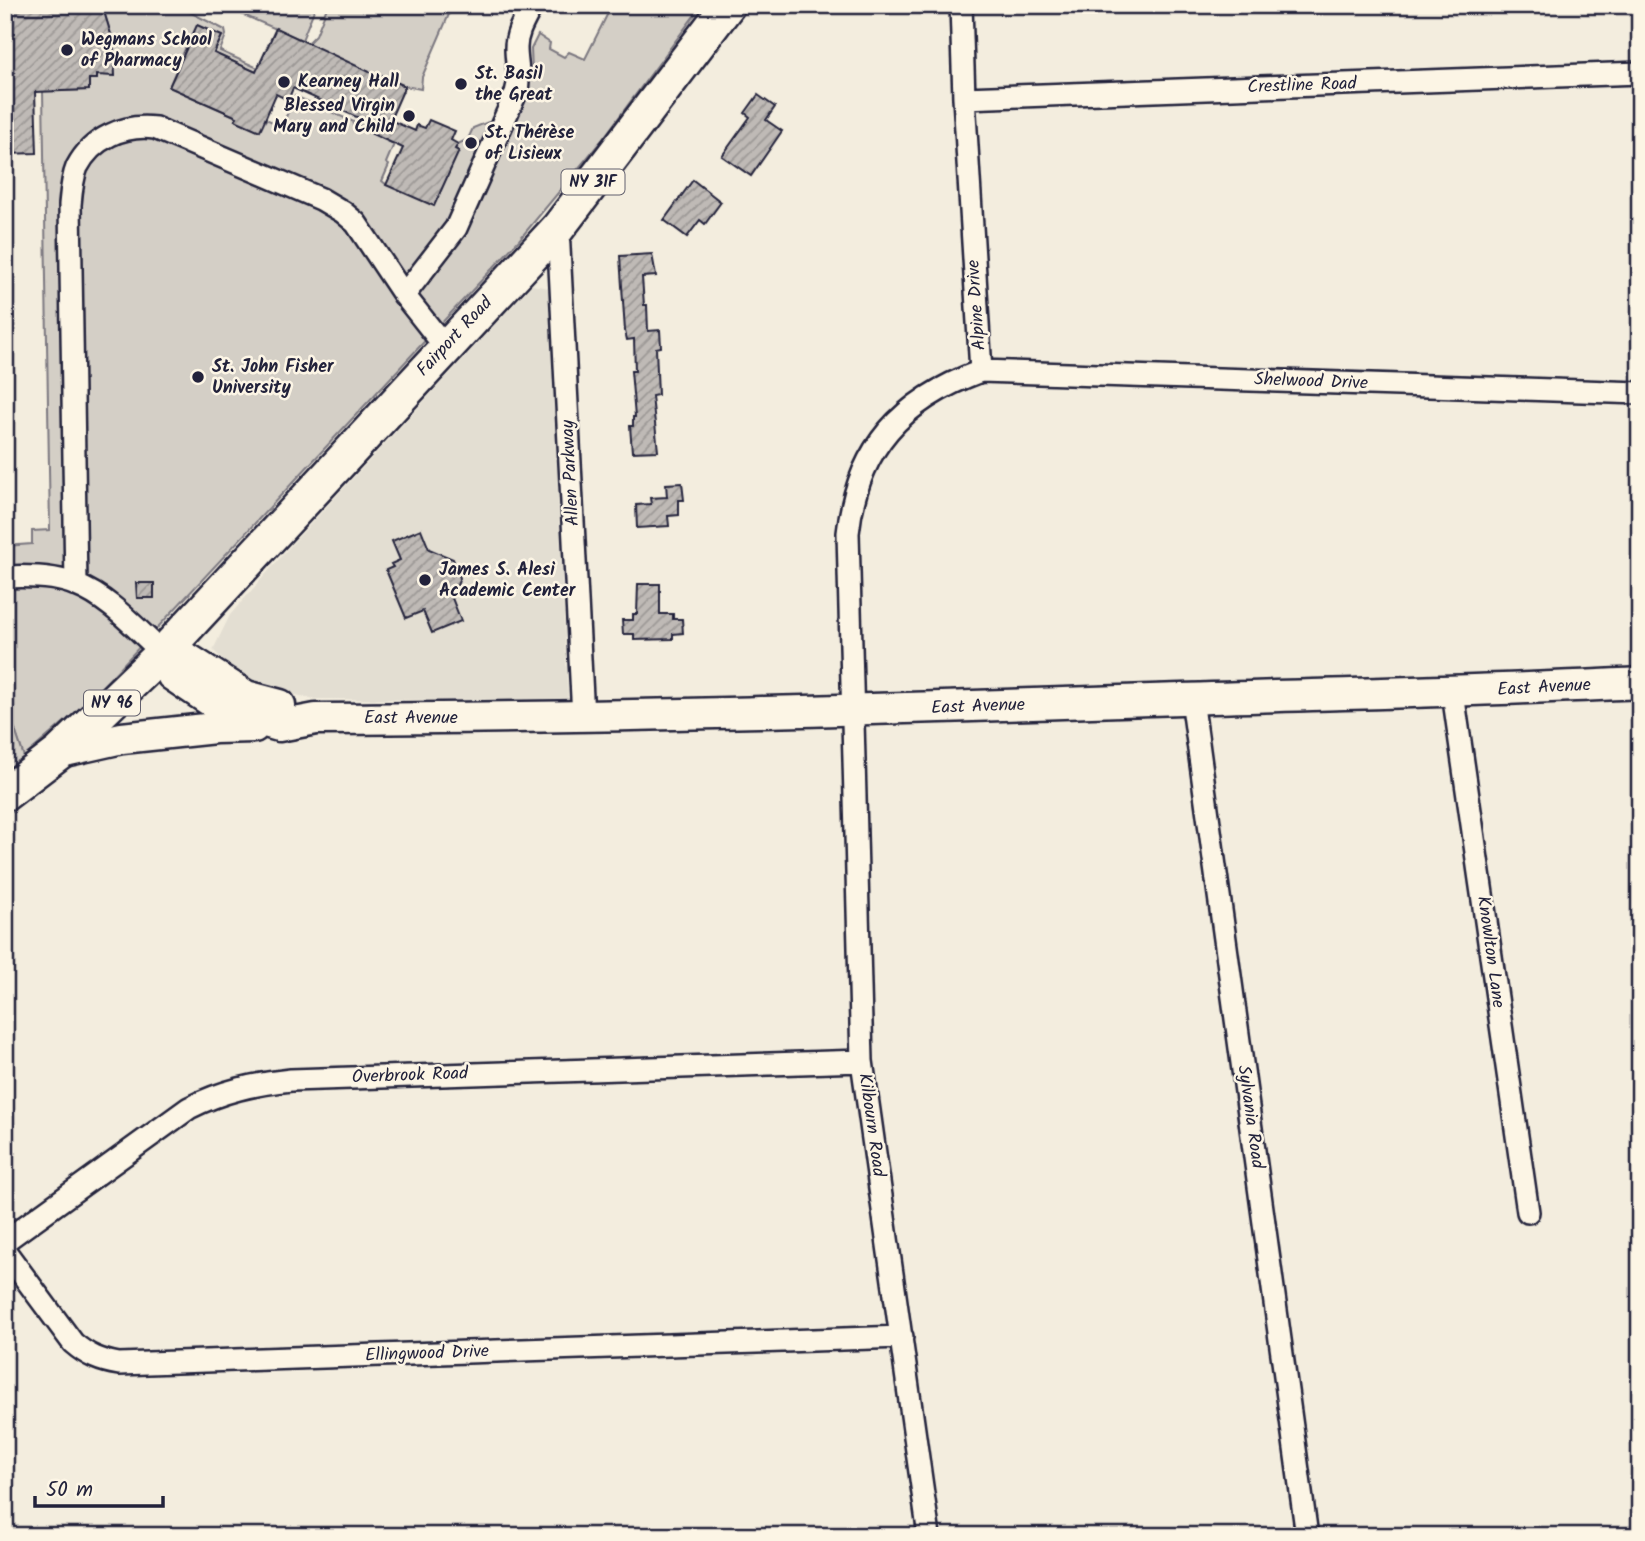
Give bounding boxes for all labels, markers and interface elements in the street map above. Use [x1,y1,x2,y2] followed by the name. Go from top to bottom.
[81,26,212,76] place label: Wegmans School of Pharmacy
[59,42,75,58] marker: Wegmans School of Pharmacy
[475,60,553,110] place label: St. Basil the Great
[298,68,399,97] place label: Kearney Hall
[1247,70,1358,102] street label: Crestline Road
[276,74,292,90] marker: Kearney Hall
[453,76,469,92] marker: St. Basil the Great
[273,92,395,142] place label: Blessed Virgin Mary and Child
[401,108,417,124] marker: Blessed Virgin Mary and Child
[485,119,574,169] place label: St. Thérèse of Lisieux
[463,135,479,151] marker: St. Thérèse of Lisieux
[562,170,624,194] road number: NY 31F
[959,259,995,351] street label: Alpine Drive
[410,289,501,384] street label: Fairport Road
[212,353,335,403] place label: St. John Fisher University
[1254,366,1368,398] street label: Shelwood Drive
[190,369,206,385] marker: St. John Fisher University
[554,419,588,527] street label: Allen Parkway
[439,556,577,606] place label: James S. Alesi Academic Center
[417,572,433,588] marker: James S. Alesi Academic Center
[1496,671,1592,705] street label: East Avenue
[84,690,140,716] road number: NY 96
[931,691,1025,723] street label: East Avenue
[364,704,458,733] street label: East Avenue
[1468,894,1512,1010] street label: Knowlton Lane
[351,1059,470,1093] street label: Overbrook Road
[1228,1063,1272,1172] street label: Sylvania Road
[849,1071,893,1180] street label: Kilbourn Road
[365,1337,489,1371] street label: Ellingwood Drive
[35,1464,163,1508] scale bar
[46,1474,93,1507] text: 50 m

